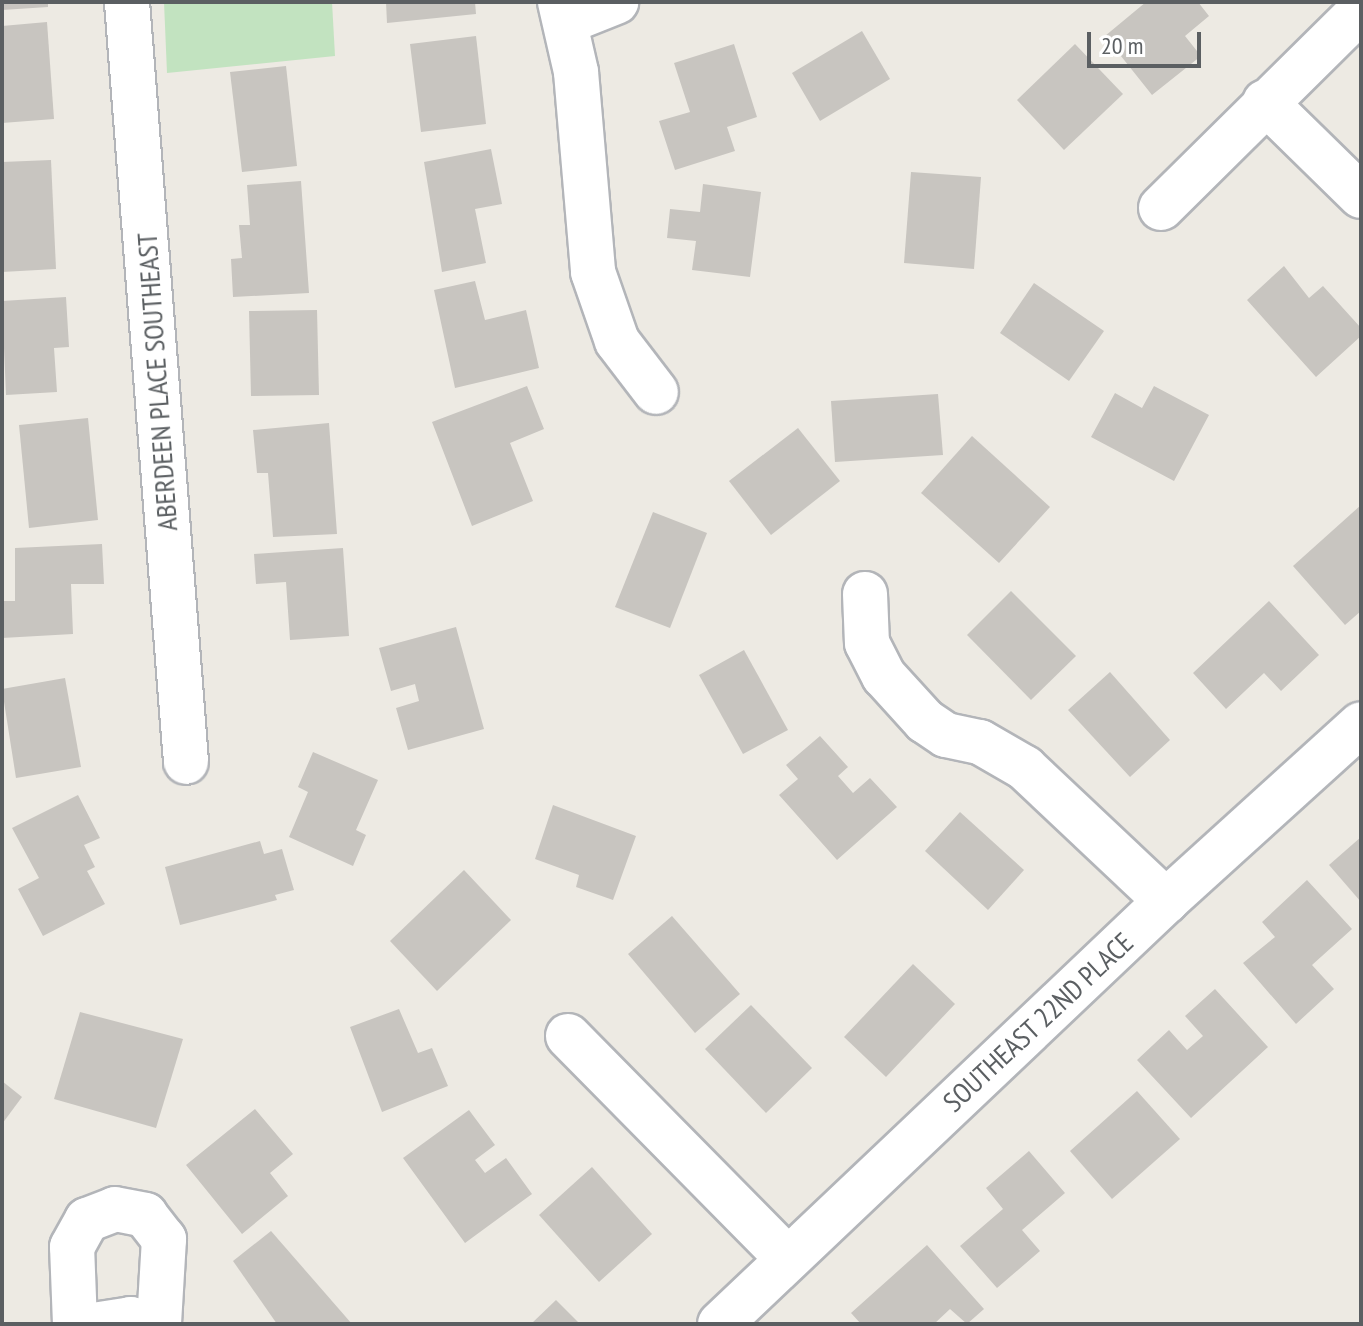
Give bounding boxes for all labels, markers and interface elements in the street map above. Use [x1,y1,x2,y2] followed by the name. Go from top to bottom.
[1091,16,1205,66] scale bar
[1101,30,1143,61] text: 20 m
[130,232,184,532] street label: ABERDEEN PLACE SOUTHEAST
[936,925,1140,1119] street label: SOUTHEAST 22ND PLACE

